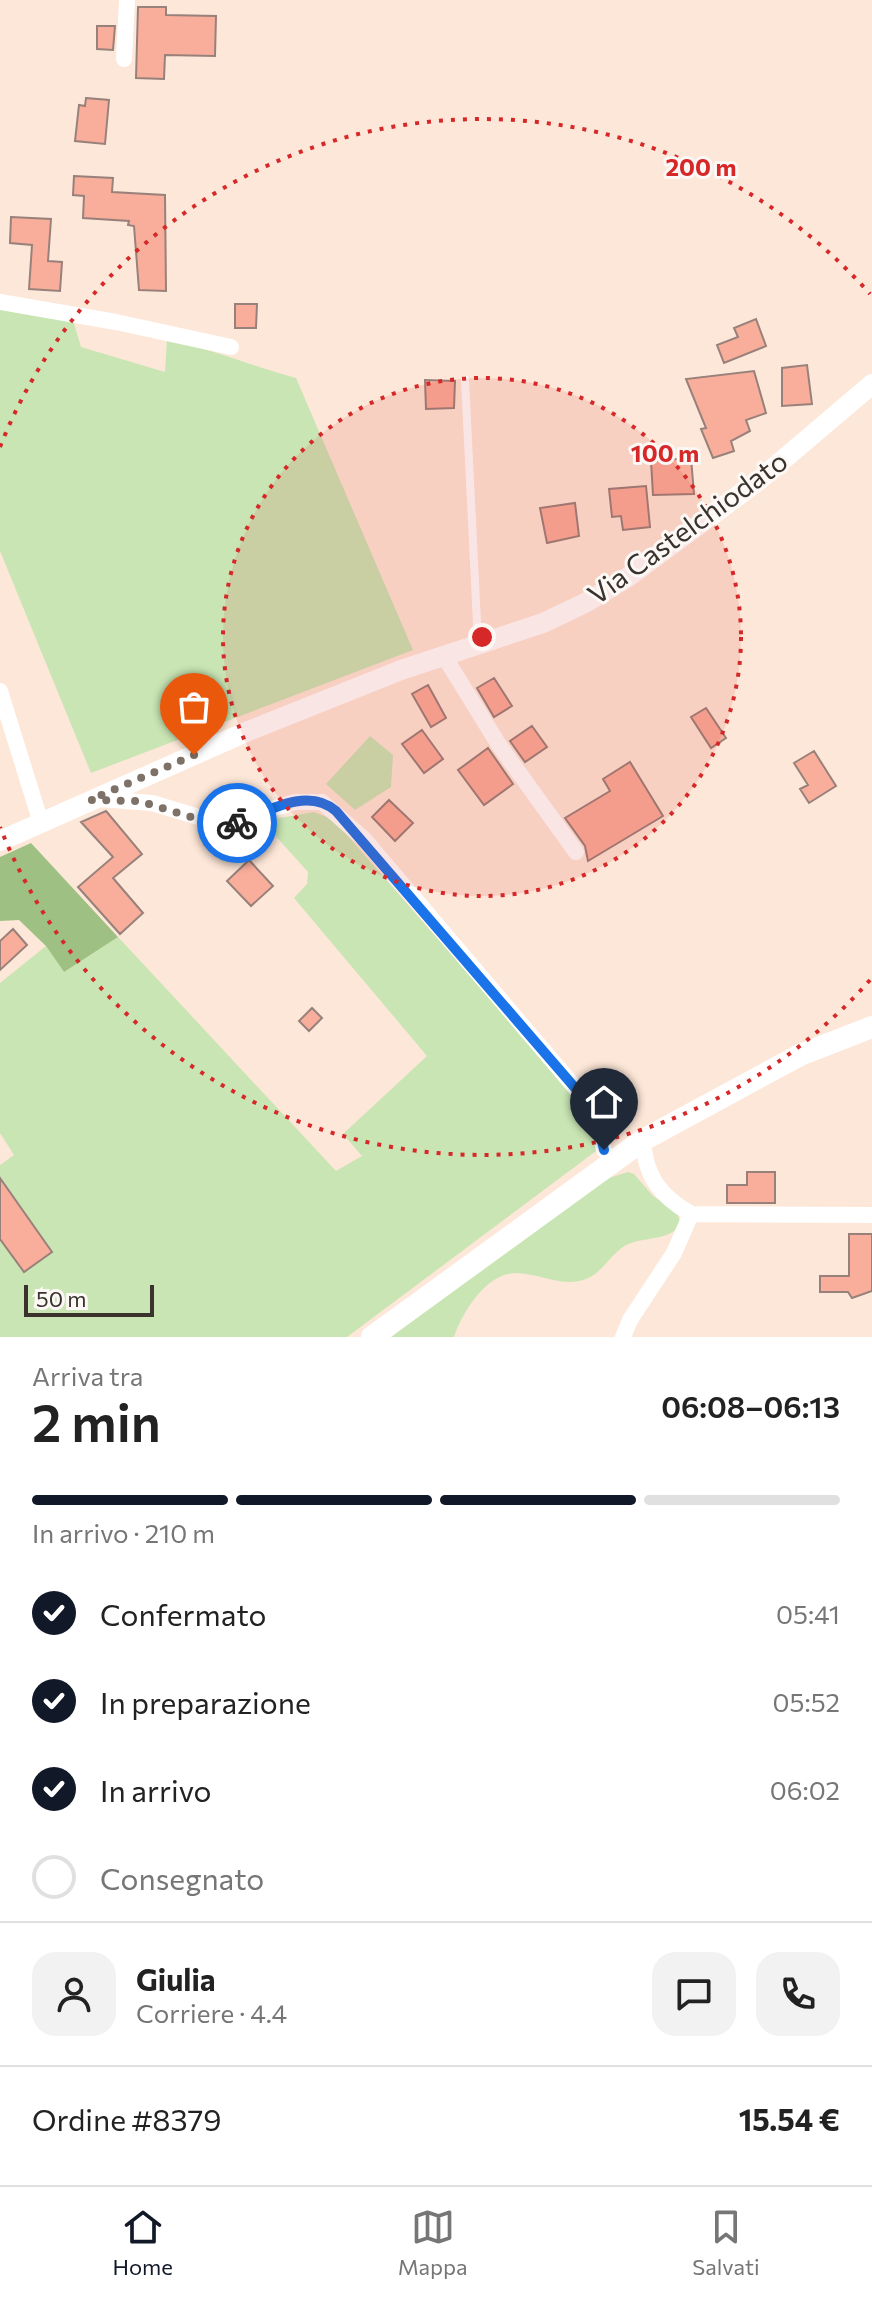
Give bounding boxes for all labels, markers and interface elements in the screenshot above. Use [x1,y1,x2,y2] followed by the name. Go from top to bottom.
[666,152,736,181] text: 200 m
[631,438,699,467] text: 100 m
[580,443,794,611] street label: Via Castelchiodato
[468,623,496,651] centre of rings
[160,673,228,755] pin
[172,685,216,729] icon: bag
[197,783,277,863] courier
[215,801,259,845] icon: bike
[570,1068,638,1150] pin
[582,1080,626,1124] icon: home
[24,1281,154,1317] scale bar
[36,1285,86,1312] text: 50 m
[32,1360,143,1391] text: Arriva tra
[661,1387,840,1424] text: 06:08–06:13
[32,1389,161,1453] text: 2 min
[32,1517,215,1548] text: In arrivo · 210 m
[32,1591,76,1635] icon: check
[100,1595,266,1632] text: Confermato
[776,1598,840,1629] text: 05:41
[32,1679,76,1723] icon: check
[100,1683,311,1720] text: In preparazione
[773,1686,840,1717] text: 05:52
[32,1767,76,1811] icon: check
[100,1771,211,1808] text: In arrivo
[770,1774,840,1805] text: 06:02
[100,1859,264,1896] text: Consegnato
[32,1952,116,2036] button: person
[652,1952,736,2036] button: chat
[756,1952,840,2036] button: phone
[136,1960,216,1997] text: Giulia
[136,1997,287,2028] text: Corriere · 4.4
[32,2100,221,2137] text: Ordine #8379
[739,2100,840,2137] text: 15.54 €
[112,2205,173,2280] tab: Home
[398,2205,468,2280] tab: Mappa
[692,2205,760,2280] tab: Salvati

